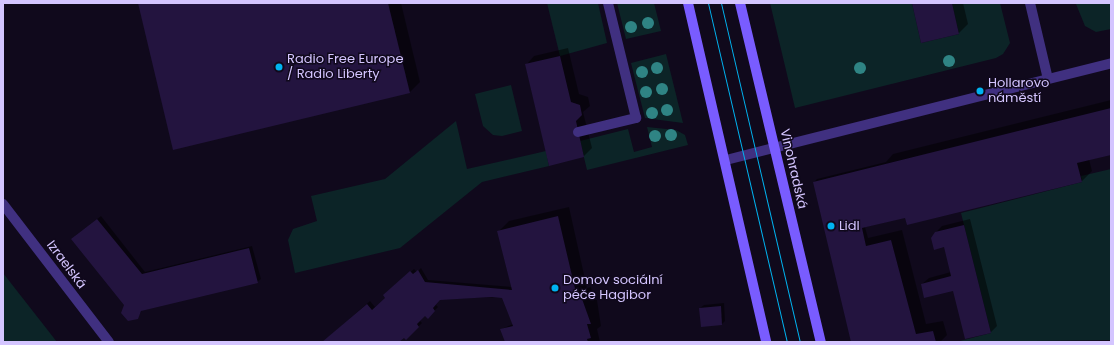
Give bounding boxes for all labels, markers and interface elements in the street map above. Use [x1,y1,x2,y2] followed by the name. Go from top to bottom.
[287,52,403,83] place label: Radio Free Europe / Radio Liberty
[274,62,284,72] marker: Radio Free Europe / Radio Liberty
[988,76,1049,107] place label: Hollarovo náměstí
[975,86,985,96] marker: Hollarovo náměstí
[776,127,810,211] street label: Vinohradská
[839,218,860,234] place label: Lidl
[826,221,836,231] marker: Lidl
[43,238,89,292] street label: Izraelská
[563,273,663,304] place label: Domov sociální péče Hagibor
[550,283,560,293] marker: Domov sociální péče Hagibor

